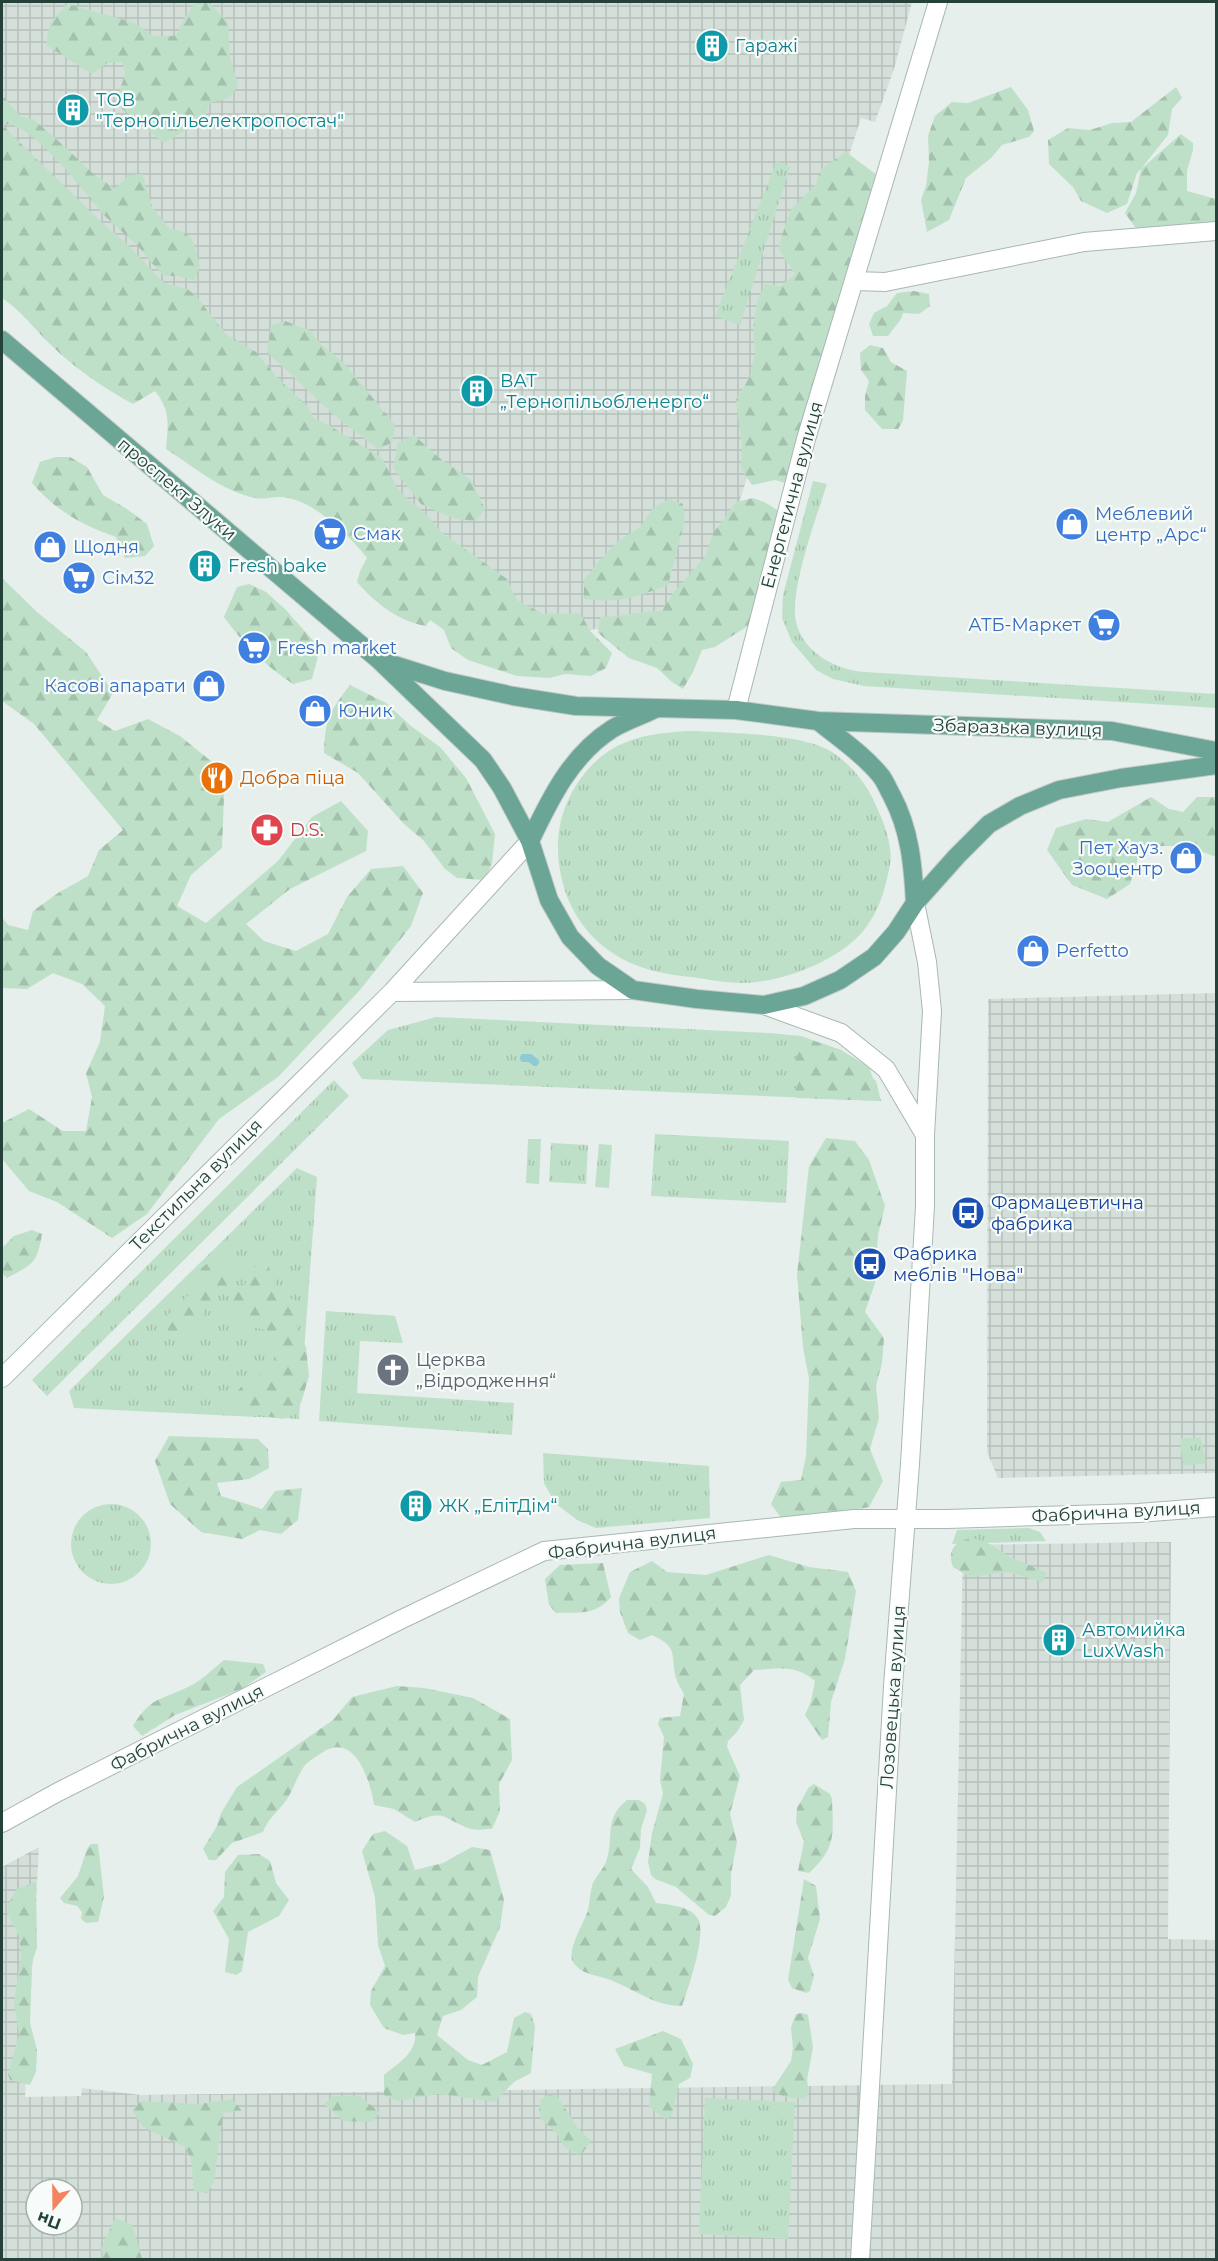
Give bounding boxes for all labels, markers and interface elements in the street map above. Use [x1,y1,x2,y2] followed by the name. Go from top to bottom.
[694,28,730,64] building icon: Гаражі
[735,35,798,57] place label: Гаражі
[96,89,344,132] place label: ТОВ "Тернопільелектропостач"
[55,92,91,128] building icon: ТОВ "Тернопільелектропостач"
[500,370,709,413] place label: ВАТ „Тернопільобленерго“
[459,373,495,409] building icon: ВАТ „Тернопільобленерго“
[756,399,828,591] street label: Енергетична вулиця
[113,433,241,545] street label: проспект Злуки
[1095,503,1207,546] place label: Меблевий центр „Арс“
[1054,506,1090,542] shop icon: Меблевий центр „Арс“
[312,516,348,552] supermarket icon: Смак
[353,523,402,545] place label: Смак
[32,529,68,565] shop icon: Щодня
[73,536,139,558] place label: Щодня
[187,548,223,584] building icon: Fresh bake
[228,555,327,577] place label: Fresh bake
[61,560,97,596] supermarket icon: Сім32
[102,567,154,589] place label: Сім32
[1086,607,1122,643] supermarket icon: АТБ-Маркет
[968,614,1081,636] place label: АТБ-Маркет
[236,630,272,666] supermarket icon: Fresh market
[277,637,397,659] place label: Fresh market
[191,668,227,704] shop icon: Касові апарати
[44,675,186,697] place label: Касові апарати
[297,693,333,729] shop icon: Юник
[338,700,393,722] place label: Юник
[933,714,1103,742] street label: Збаразька вулиця
[199,760,235,796] restaurant icon: Добра піца
[240,767,345,789] place label: Добра піца
[249,812,285,848] pharmacy icon: D.S.
[290,819,324,841] place label: D.S.
[1072,837,1163,880] place label: Пет Хауз. Зооцентр
[1168,840,1204,876] shop icon: Пет Хауз. Зооцентр
[1015,933,1051,969] shop icon: Perfetto
[1056,940,1129,962] place label: Perfetto
[125,1114,267,1256] street label: Текстильна вулиця
[991,1192,1144,1235] place label: Фармацевтична фабрика
[950,1195,986,1231] bus stop icon: Фармацевтична фабрика
[893,1243,1023,1286] place label: Фабрика меблів "Нова"
[852,1246,888,1282] bus stop icon: Фабрика меблів "Нова"
[416,1349,556,1392] place label: Церква „Відродження“
[375,1352,411,1388] church icon: Церква „Відродження“
[398,1488,434,1524] building icon: ЖК „ЕлітДім“
[439,1495,557,1517] place label: ЖК „ЕлітДім“
[1031,1497,1201,1527] street label: Фабрична вулиця
[547,1522,717,1564] street label: Фабрична вулиця
[876,1604,910,1790] street label: Лозовецька вулиця
[1082,1619,1186,1662] place label: Автомийка LuxWash
[1041,1622,1077,1658] building icon: Автомийка LuxWash
[107,1680,267,1776] street label: Фабрична вулиця
[24,2177,84,2237] north arrow
[34,2208,64,2234] text: Пн

